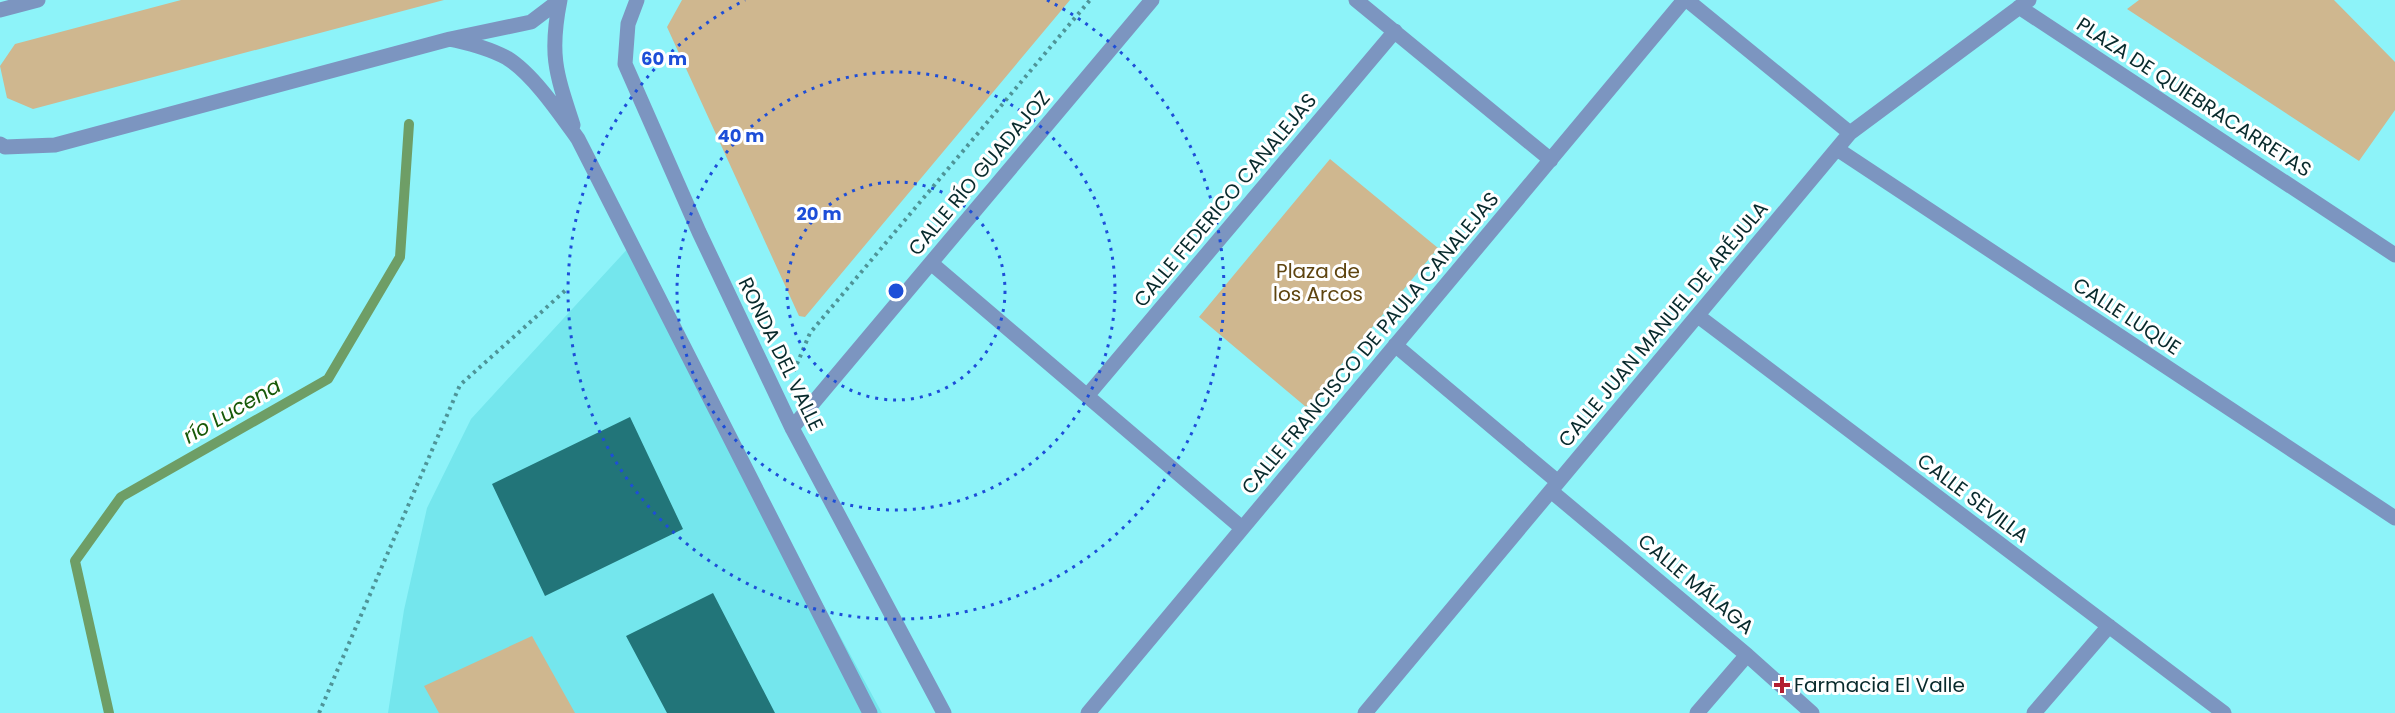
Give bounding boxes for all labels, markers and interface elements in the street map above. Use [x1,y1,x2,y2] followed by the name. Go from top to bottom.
[2071,10,2317,184] street label: PLAZA DE QUIEBRACARRETAS
[641,46,687,71] text: 60 m
[902,85,1056,261] street label: CALLE RÍO GUADAJOZ
[1127,87,1323,313] street label: CALLE FEDERICO CANALEJAS
[718,123,764,148] text: 40 m
[1235,186,1505,500] street label: CALLE FRANCISCO DE PAULA CANALEJAS
[1552,195,1774,453] street label: CALLE JUAN MANUEL DE ARÉJULA
[797,201,841,226] text: 20 m
[1273,257,1363,308] park label: Plaza de los Arcos
[2068,271,2186,361] street label: CALLE LUQUE
[732,272,830,436] street label: RONDA DEL VALLE
[886,281,906,301] centre of rings
[177,371,286,450] water label: río Lucena
[1911,447,2035,549] street label: CALLE SEVILLA
[1632,527,1760,641] street label: CALLE MÁLAGA
[1794,671,1965,699] place label: Farmacia El Valle
[1775,678,1789,692] marker: Farmacia El Valle

